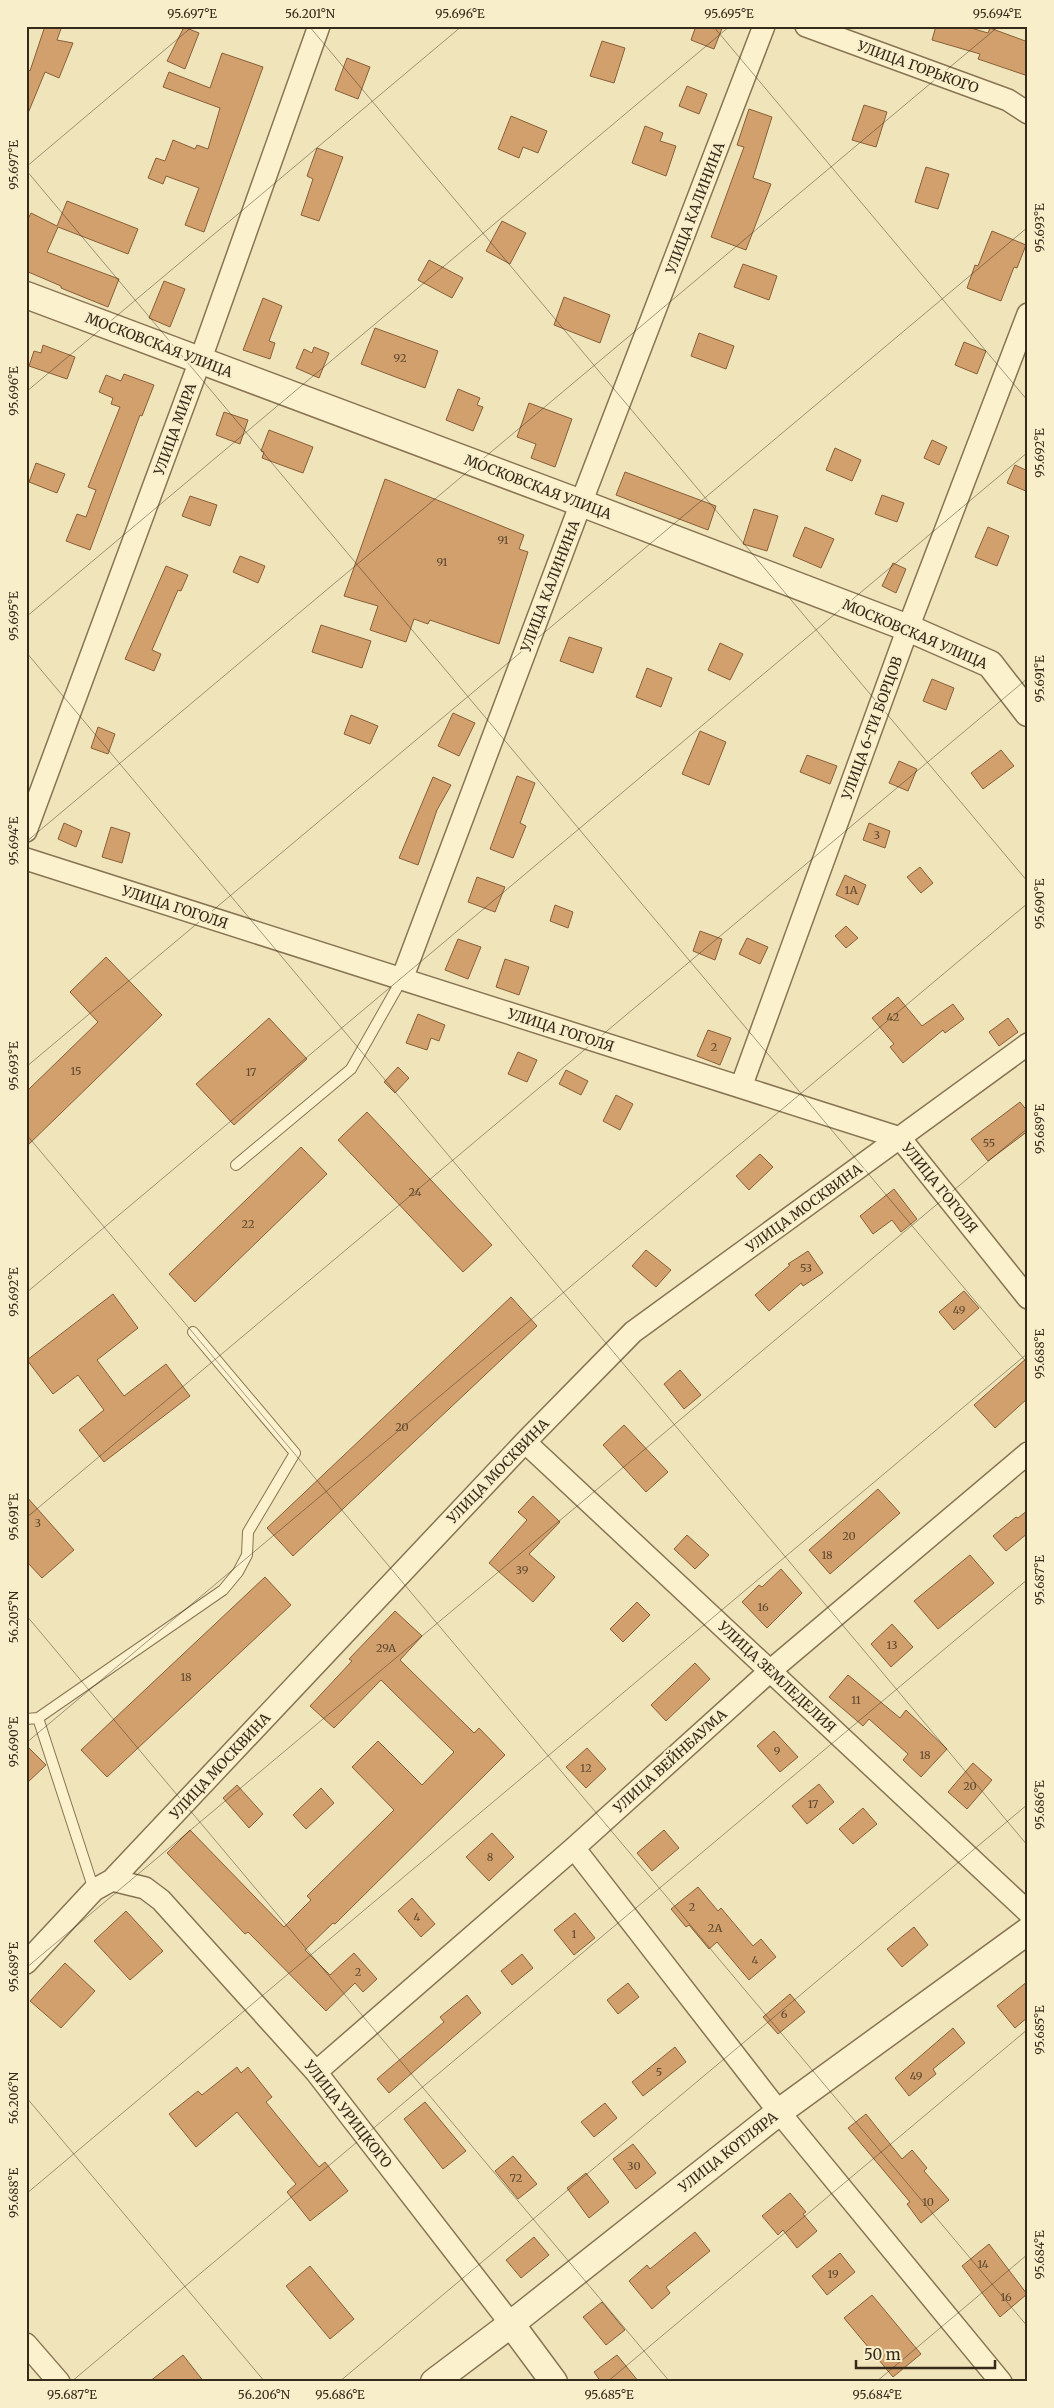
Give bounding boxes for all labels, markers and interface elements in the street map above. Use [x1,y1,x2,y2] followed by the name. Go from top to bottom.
[167,6,217,21] text: 95.697°E
[285,6,336,21] text: 56.201°N
[435,6,485,21] text: 95.696°E
[704,6,754,21] text: 95.695°E
[973,6,1022,21] text: 95.694°E
[854,36,981,97] street label: УЛИЦА ГОРЬКОГО
[661,139,728,277] street label: УЛИЦА КАЛИНИНА
[6,140,21,190] text: 95.697°E
[1032,203,1047,253] text: 95.693°E
[83,309,235,381] street label: МОСКОВСКАЯ УЛИЦА
[394,351,406,365] house number: 92
[6,366,21,416] text: 95.696°E
[150,380,200,479] street label: УЛИЦА МИРА
[1032,428,1047,478] text: 95.692°E
[462,451,614,523] street label: МОСКОВСКАЯ УЛИЦА
[516,517,583,655] street label: УЛИЦА КАЛИНИНА
[497,533,509,547] house number: 91
[436,555,448,569] house number: 91
[6,591,21,641] text: 95.695°E
[840,595,991,673] street label: МОСКОВСКАЯ УЛИЦА
[837,654,906,803] street label: УЛИЦА 6-ТИ БОРЦОВ
[1032,655,1047,703] text: 95.691°E
[6,816,21,865] text: 95.694°E
[874,828,880,842] house number: 3
[1032,878,1047,929] text: 95.690°E
[119,881,230,933] street label: УЛИЦА ГОГОЛЯ
[845,883,858,897] house number: 1А
[505,1004,616,1056] street label: УЛИЦА ГОГОЛЯ
[887,1010,899,1024] house number: 42
[711,1040,717,1054] house number: 2
[6,1041,21,1091] text: 95.693°E
[70,1064,82,1078] house number: 15
[246,1065,256,1079] house number: 17
[1032,1104,1047,1154] text: 95.689°E
[983,1136,995,1150] house number: 55
[898,1139,982,1237] street label: УЛИЦА ГОГОЛЯ
[742,1160,866,1257] street label: УЛИЦА МОСКВИНА
[409,1185,422,1199] house number: 24
[242,1217,254,1231] house number: 22
[800,1261,812,1275] house number: 53
[6,1267,21,1317] text: 95.692°E
[953,1303,966,1317] house number: 49
[1032,1329,1047,1379] text: 95.688°E
[442,1415,553,1528] street label: УЛИЦА МОСКВИНА
[395,1420,409,1434] house number: 20
[6,1493,21,1541] text: 95.691°E
[35,1516,41,1530] house number: 3
[842,1529,856,1543] house number: 20
[821,1548,833,1562] house number: 18
[1032,1555,1047,1605] text: 95.687°E
[516,1563,529,1577] house number: 39
[6,1590,21,1643] text: 56.205°N
[757,1600,769,1614] house number: 16
[713,1617,840,1736] street label: УЛИЦА ЗЕМЛЕДЕЛИЯ
[887,1638,897,1652] house number: 13
[376,1641,396,1655] house number: 29А
[180,1670,192,1684] house number: 18
[851,1693,861,1707] house number: 11
[609,1705,731,1817] street label: УЛИЦА ВЕЙНБАУМА
[165,1709,274,1824] street label: УЛИЦА МОСКВИНА
[6,1716,21,1767] text: 95.690°E
[774,1744,781,1758] house number: 9
[919,1748,931,1762] house number: 18
[580,1761,592,1775] house number: 12
[963,1779,977,1793] house number: 20
[1032,1780,1047,1830] text: 95.686°E
[808,1797,818,1811] house number: 17
[487,1850,494,1864] house number: 8
[689,1900,695,1914] house number: 2
[414,1910,421,1924] house number: 4
[708,1921,722,1935] house number: 2А
[572,1927,577,1941] house number: 1
[6,1942,21,1992] text: 95.689°E
[752,1953,759,1967] house number: 4
[355,1965,361,1979] house number: 2
[1032,2005,1047,2055] text: 95.685°E
[781,2007,788,2021] house number: 6
[300,2056,396,2171] street label: УЛИЦА УРИЦКОГО
[656,2065,662,2079] house number: 5
[910,2069,923,2083] house number: 49
[6,2071,21,2124] text: 56.206°N
[674,2108,781,2197] street label: УЛИЦА КОТЛЯРА
[627,2159,641,2173] house number: 30
[6,2168,21,2218] text: 95.688°E
[510,2171,522,2185] house number: 72
[922,2195,934,2209] house number: 10
[1032,2230,1047,2280] text: 95.684°E
[977,2257,989,2271] house number: 14
[827,2267,839,2281] house number: 19
[1000,2290,1012,2304] house number: 16
[856,2338,995,2370] scale bar
[864,2345,901,2364] text: 50 m
[47,2387,97,2402] text: 95.687°E
[238,2387,291,2402] text: 56.206°N
[315,2387,365,2402] text: 95.686°E
[584,2387,634,2402] text: 95.685°E
[852,2387,902,2402] text: 95.684°E

